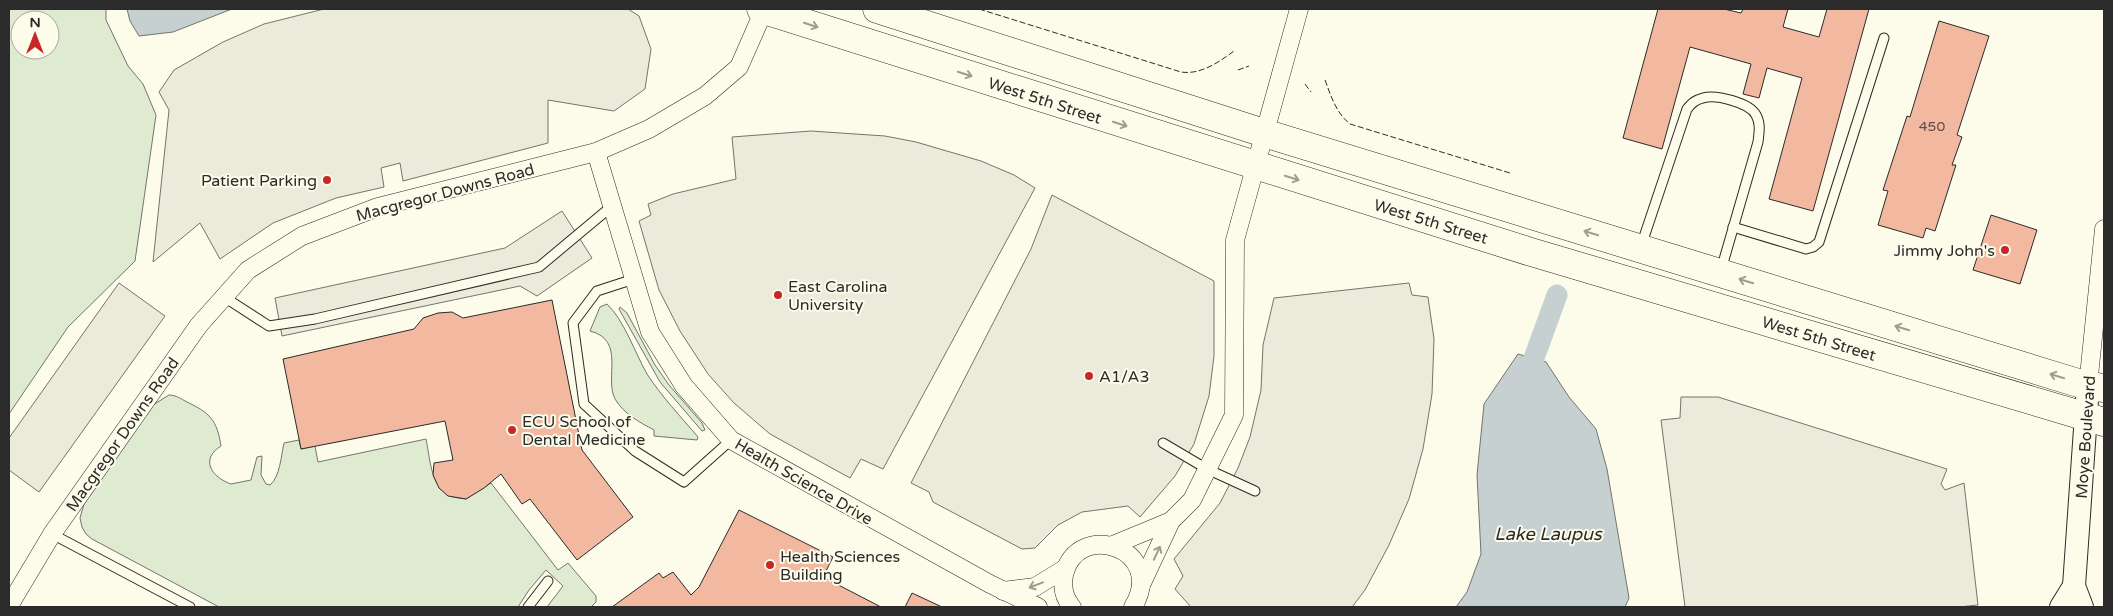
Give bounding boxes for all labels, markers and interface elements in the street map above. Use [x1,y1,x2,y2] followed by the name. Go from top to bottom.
[10,10,60,60] north arrow
[29,14,41,31] text: N
[802,21,818,30] one-way arrow
[957,70,973,80] one-way arrow
[985,73,1104,129] street label: West 5th Street
[1919,118,1945,135] house number: 450
[1112,119,1128,129] one-way arrow
[354,160,537,226] street label: Macgregor Downs Road
[201,171,317,191] place label: Patient Parking
[321,174,333,186] marker: Patient Parking
[1283,174,1299,183] one-way arrow
[1371,195,1490,249] street label: West 5th Street
[1583,228,1599,238] one-way arrow
[1894,241,1995,261] place label: Jimmy John's
[1999,244,2011,256] marker: Jimmy John's
[1739,275,1755,285] one-way arrow
[788,277,887,315] place label: East Carolina University
[772,289,784,301] marker: East Carolina University
[1759,312,1878,366] street label: West 5th Street
[1894,323,1910,333] one-way arrow
[62,354,184,516] street label: Macgregor Downs Road
[1099,367,1150,387] place label: A1/A3
[1083,370,1095,382] marker: A1/A3
[2050,371,2066,380] one-way arrow
[2072,375,2100,499] street label: Moye Boulevard
[522,412,645,450] place label: ECU School of Dental Medicine
[506,424,518,436] marker: ECU School of Dental Medicine
[731,434,876,530] street label: Health Science Drive
[1494,523,1603,545] water label: Lake Laupus
[1152,546,1162,561] one-way arrow
[780,547,900,585] place label: Health Sciences Building
[764,559,776,571] marker: Health Sciences Building
[1029,581,1044,590] one-way arrow

